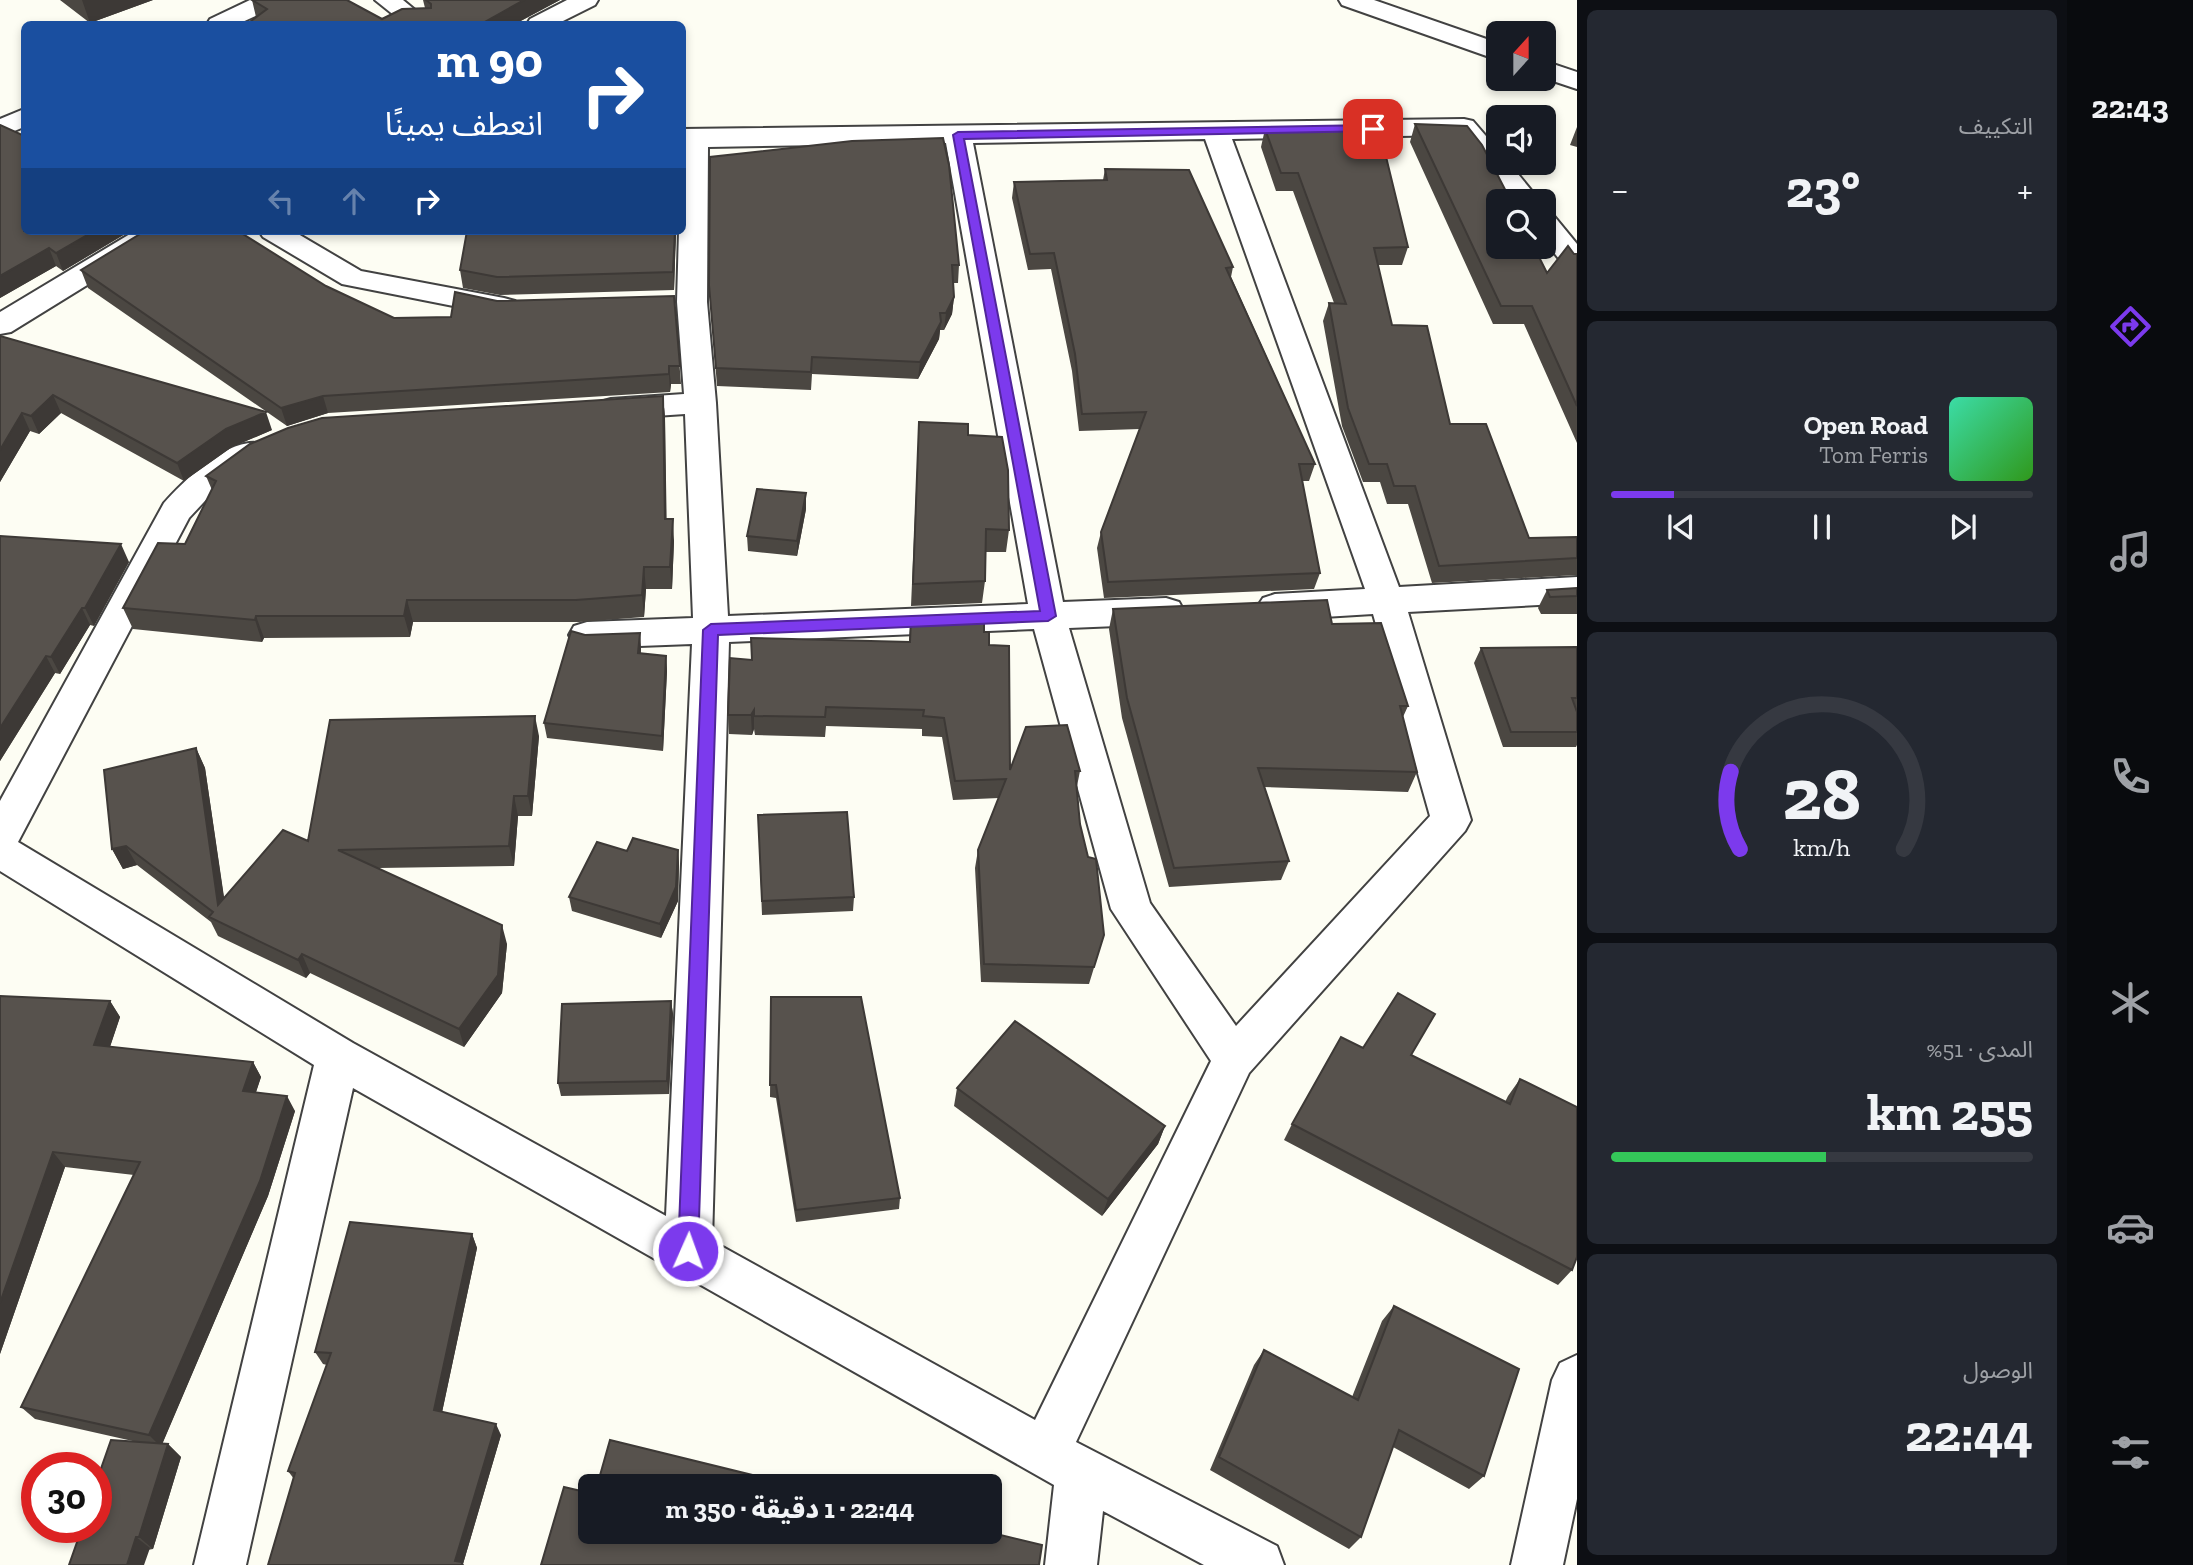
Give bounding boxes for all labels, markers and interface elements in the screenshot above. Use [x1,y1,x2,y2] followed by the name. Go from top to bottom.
[1486,21,1556,91] north arrow
[1486,21,1556,259] map controls
[436,31,543,90] text: 90 m
[567,49,658,140] icon: right
[2091,88,2169,126] text: 22:43
[1343,99,1403,159] pin
[385,105,543,143] text: انعطف يمينًا
[1486,105,1556,175] button: sound
[1354,110,1392,148] icon: arrive
[1959,112,2033,140] text: التكييف
[1786,158,1860,220] text: 23°
[1611,167,1629,213] text: −
[2017,167,2033,213] text: +
[262,182,300,220] icon: left
[335,182,373,220] icon: ahead
[408,182,446,220] icon: right
[1486,189,1556,259] button: search
[2106,302,2155,351] icon: directions
[1804,409,1928,441] text: Open Road
[1819,441,1928,469] text: Tom Ferris
[1662,508,1700,546] icon: previous
[1803,508,1841,546] icon: pause
[1944,508,1982,546] icon: next
[2106,527,2155,576] icon: music
[1783,750,1861,838] text: 28
[2106,752,2155,801] icon: phone
[1793,831,1851,861] text: km/h
[2106,978,2155,1027] icon: climate
[1927,1035,2033,1063] text: المدى · 51%
[1867,1081,2033,1143] text: 255 km
[2106,1203,2155,1252] icon: car
[651,1214,725,1288] position arrow
[1963,1356,2033,1384] text: الوصول
[1905,1402,2033,1464] text: 22:44
[2106,1428,2155,1477] icon: filters
[21,1452,112,1543] speed limit sign: 30
[666,1493,914,1525] text: 22:44 · 1 دقيقة · 350 m

